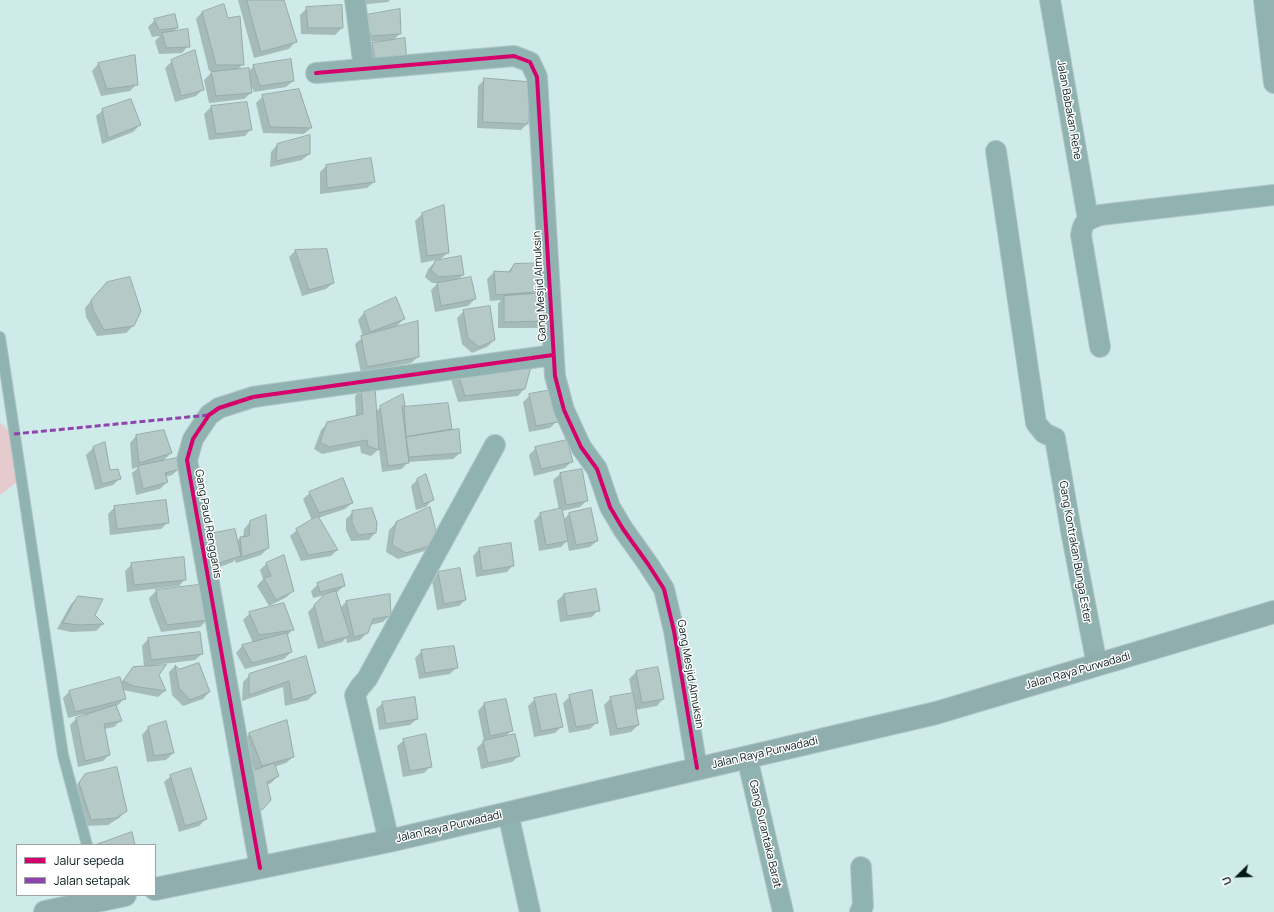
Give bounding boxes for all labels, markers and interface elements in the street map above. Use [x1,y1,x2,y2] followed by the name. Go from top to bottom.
[1054,59,1084,161] street label: Jalan Babakan Rehe
[531,231,549,341] street label: Gang Mesjid Almuksin
[192,468,224,580] street label: Gang Paud Rengganis
[1056,480,1094,624] street label: Gang Kontrakan Bunga Ester
[674,619,706,729] street label: Gang Mesjid Almuksin
[1024,650,1132,692] street label: Jalan Raya Purwadadi
[711,734,819,772] street label: Jalan Raya Purwadadi
[746,779,784,889] street label: Gang Surantaka Barat
[395,808,503,846] street label: Jalan Raya Purwadadi
[16,844,156,896] legend
[54,852,124,869] text: Jalur sepeda
[1218,856,1258,896] north arrow
[54,872,130,889] text: Jalan setapak
[1218,874,1235,887] text: U

